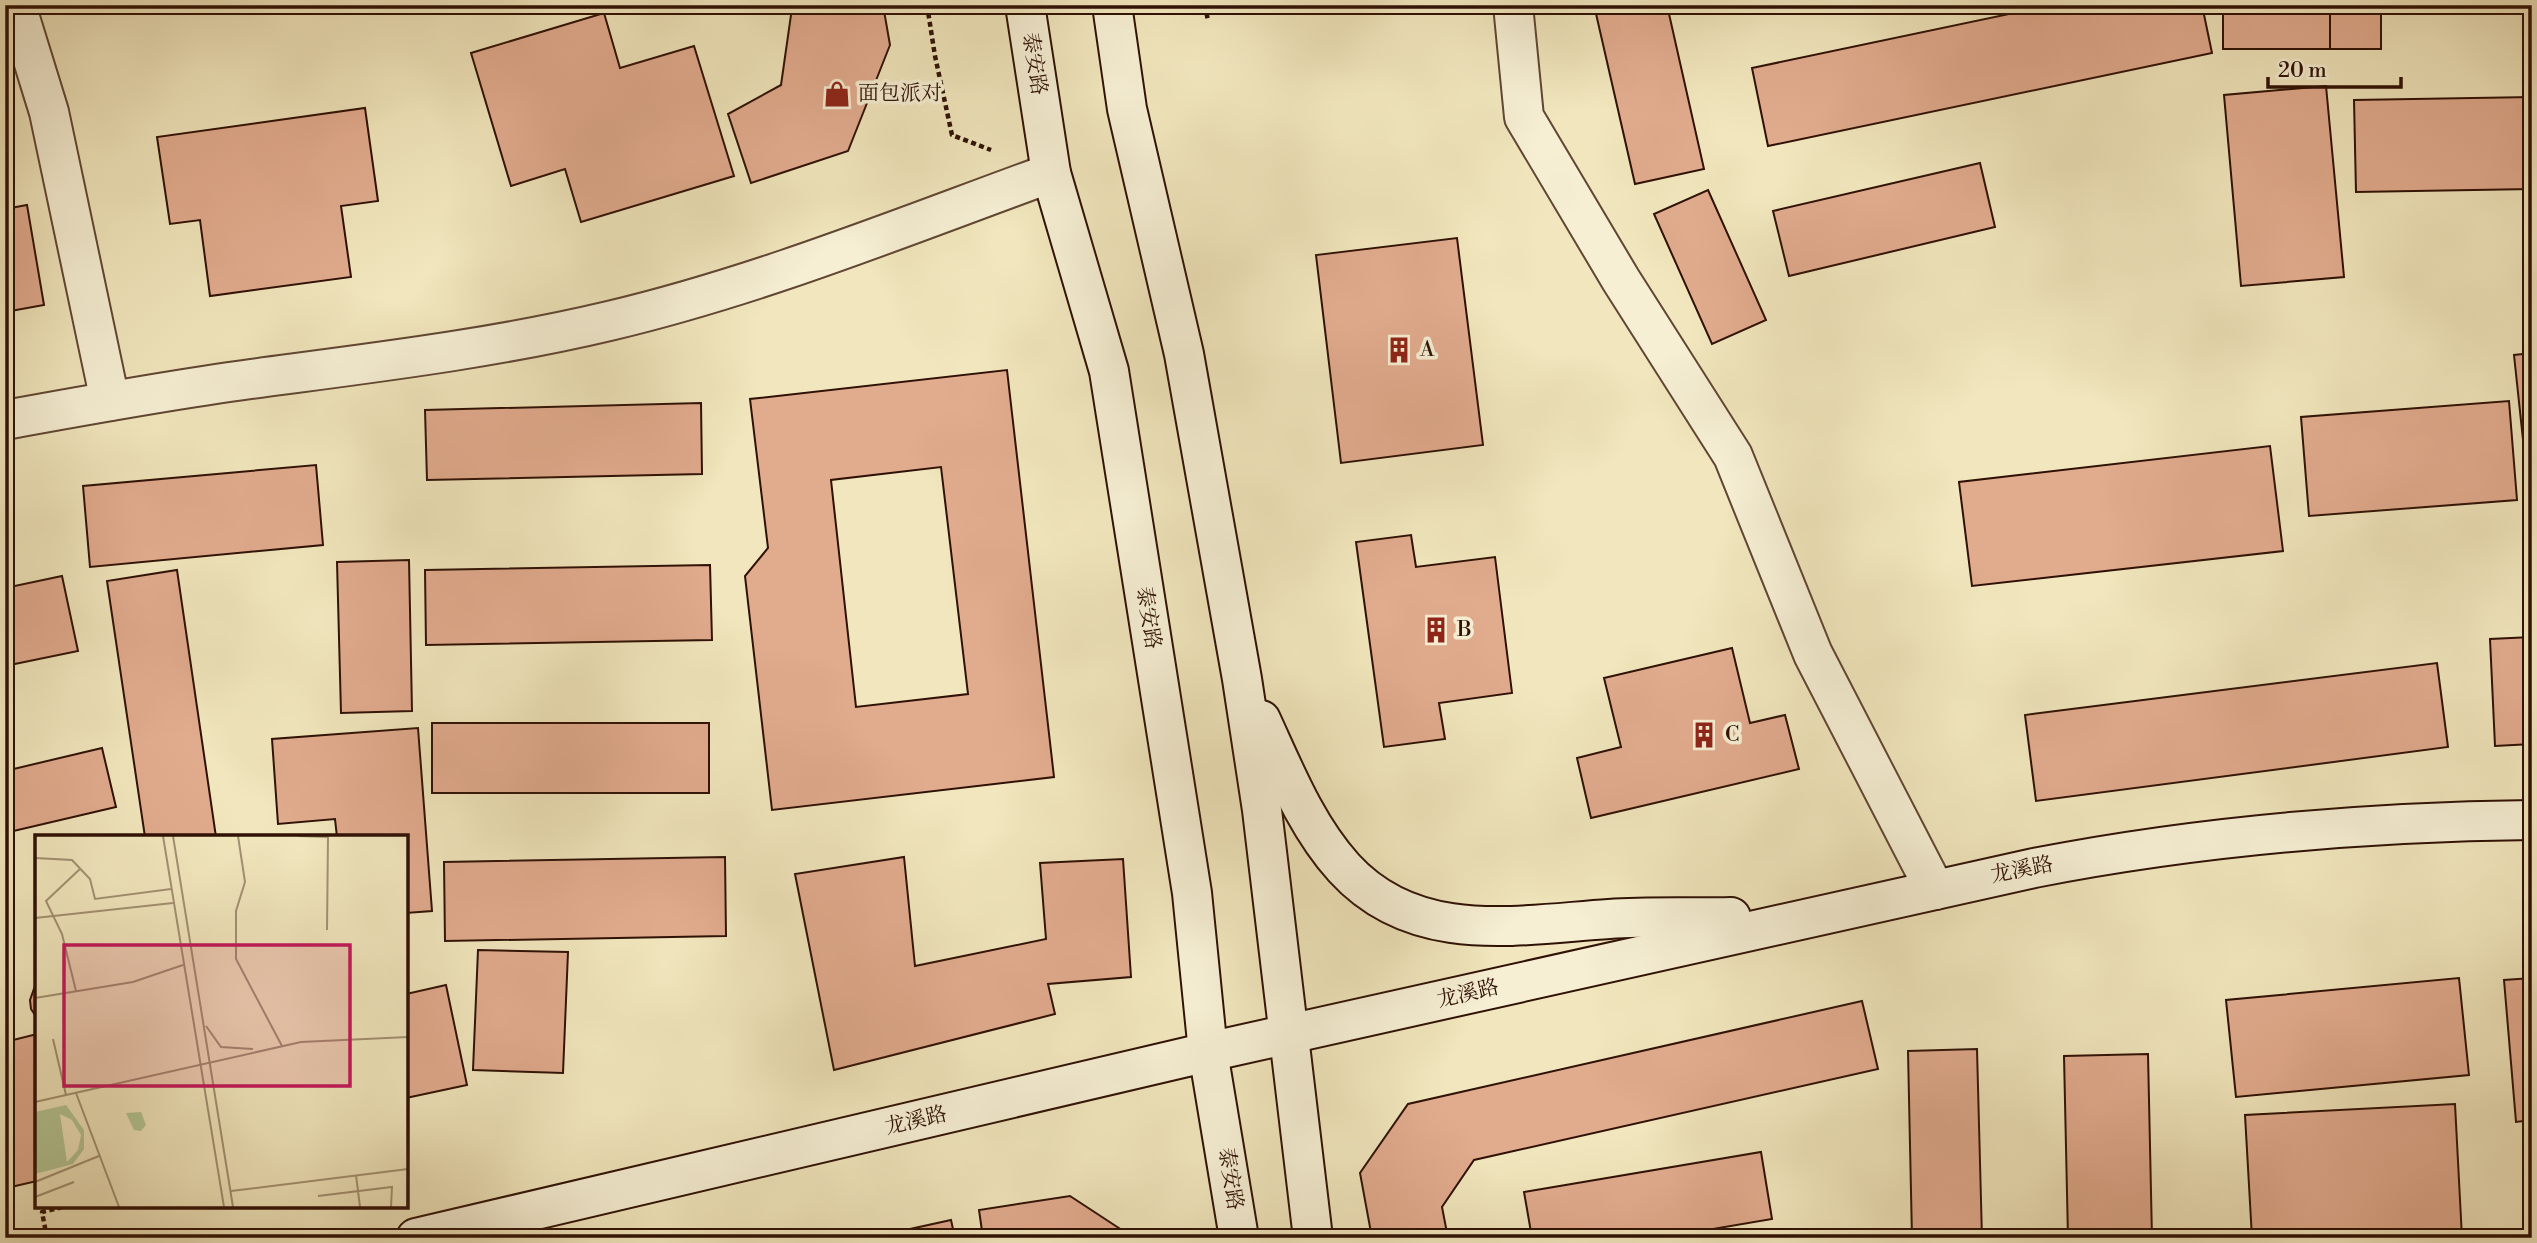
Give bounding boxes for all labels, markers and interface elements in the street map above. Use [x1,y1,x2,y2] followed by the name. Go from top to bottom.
[1016,31,1052,97] street label: 泰安路
[2268,46,2400,90] scale bar
[2278,58,2327,84] text: 20 m
[822,79,852,109] shop icon: 面包派对
[858,81,942,107] place label: 面包派对
[1384,335,1414,365] building icon: A
[1419,337,1435,363] place label: A
[1130,585,1166,651] street label: 泰安路
[1421,615,1451,645] building icon: B
[1456,617,1472,643] place label: B
[1689,720,1719,750] building icon: C
[1725,722,1739,748] place label: C
[35,835,408,1208] inset map
[1989,851,2055,889] street label: 龙溪路
[1434,974,1502,1014] street label: 龙溪路
[882,1101,950,1141] street label: 龙溪路
[1212,1146,1248,1212] street label: 泰安路

